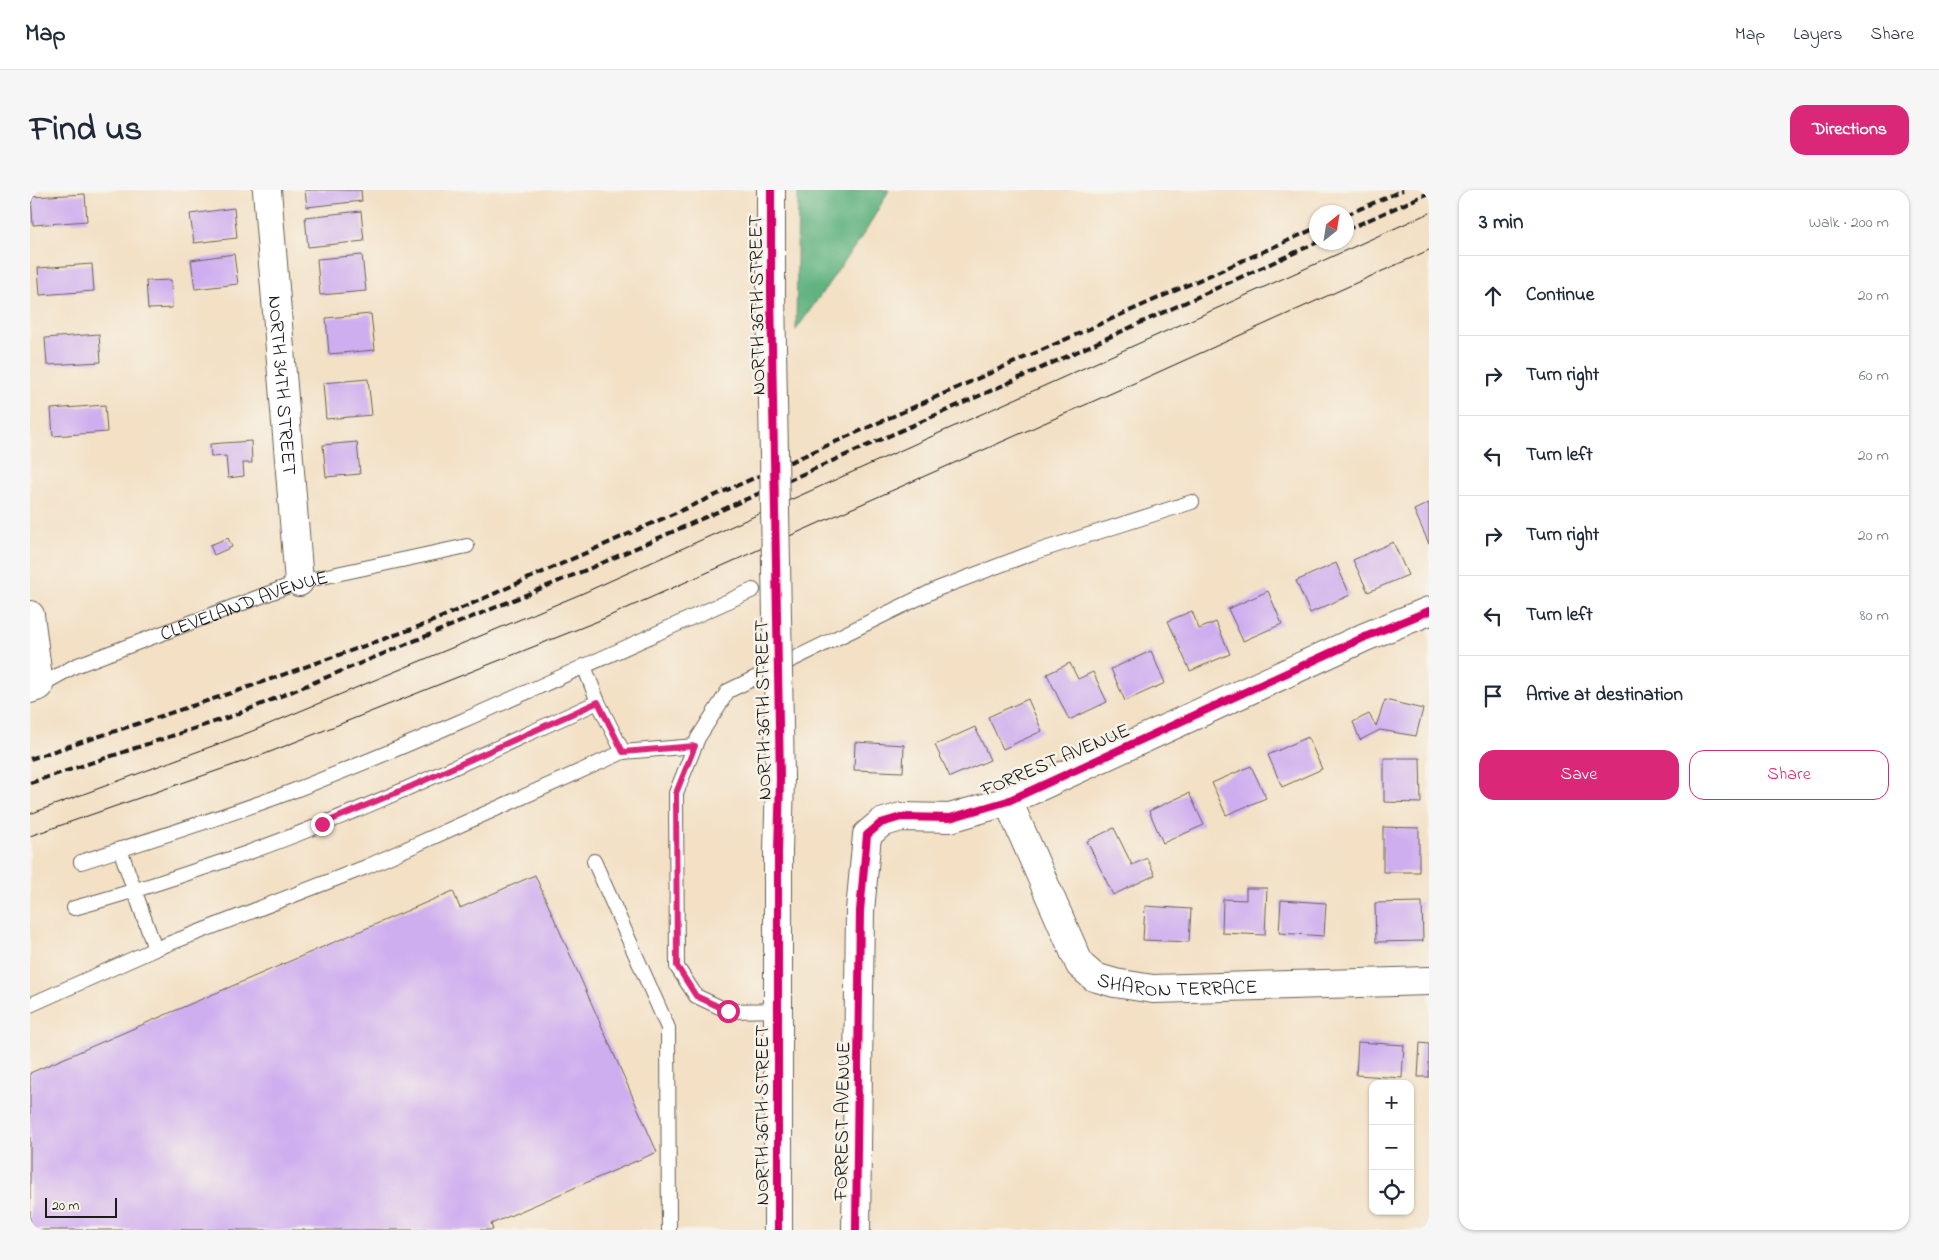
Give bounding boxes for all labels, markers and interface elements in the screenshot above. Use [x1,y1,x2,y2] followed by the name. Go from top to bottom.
[25,17,66,52] text: Map
[1735,22,1765,48] text: Map
[1793,22,1843,48] text: Layers
[1871,22,1914,48] text: Share
[30,105,142,156] text: Find us
[1790,105,1909,155] button: Directions
[1309,205,1354,250] north arrow
[1479,208,1523,238] text: 3 min
[1809,211,1889,235] text: Walk · 200 m
[742,214,775,396] street label: NORTH 36TH STREET
[1479,282,1507,310] icon: ahead
[1526,282,1594,309] text: Continue
[1858,284,1889,308] text: 20 m
[259,295,302,477] street label: NORTH 34TH STREET
[1479,362,1507,390] icon: right
[1526,362,1599,389] text: Turn right
[1859,364,1889,388] text: 60 m
[1479,442,1507,470] icon: left
[1526,442,1593,469] text: Turn left
[1858,444,1889,468] text: 20 m
[1479,522,1507,550] icon: right
[1526,522,1599,549] text: Turn right
[1858,524,1889,548] text: 20 m
[156,564,331,650] street label: CLEVELAND AVENUE
[1479,602,1507,630] icon: left
[1526,602,1593,629] text: Turn left
[1860,604,1889,628] text: 80 m
[748,619,781,801] street label: NORTH 36TH STREET
[1479,682,1507,710] icon: arrive
[1526,682,1683,709] text: Arrive at destination
[976,717,1135,806] street label: FORREST AVENUE
[1479,750,1679,800] button: Save
[1689,750,1889,800] button: Share
[311,813,334,836] route end
[1093,967,1258,1007] street label: SHARON TERRACE
[717,1000,740,1023] route start
[749,1025,778,1205] street label: NORTH 36TH STREET
[828,1041,859,1202] street label: FORREST AVENUE
[1369,1080,1414,1215] map controls
[1369,1080,1414,1125] button: +
[1369,1125,1414,1170] button: −
[1369,1170,1414,1215] button: locate
[45,1195,118,1218] scale bar
[52,1196,79,1217] text: 20 m

